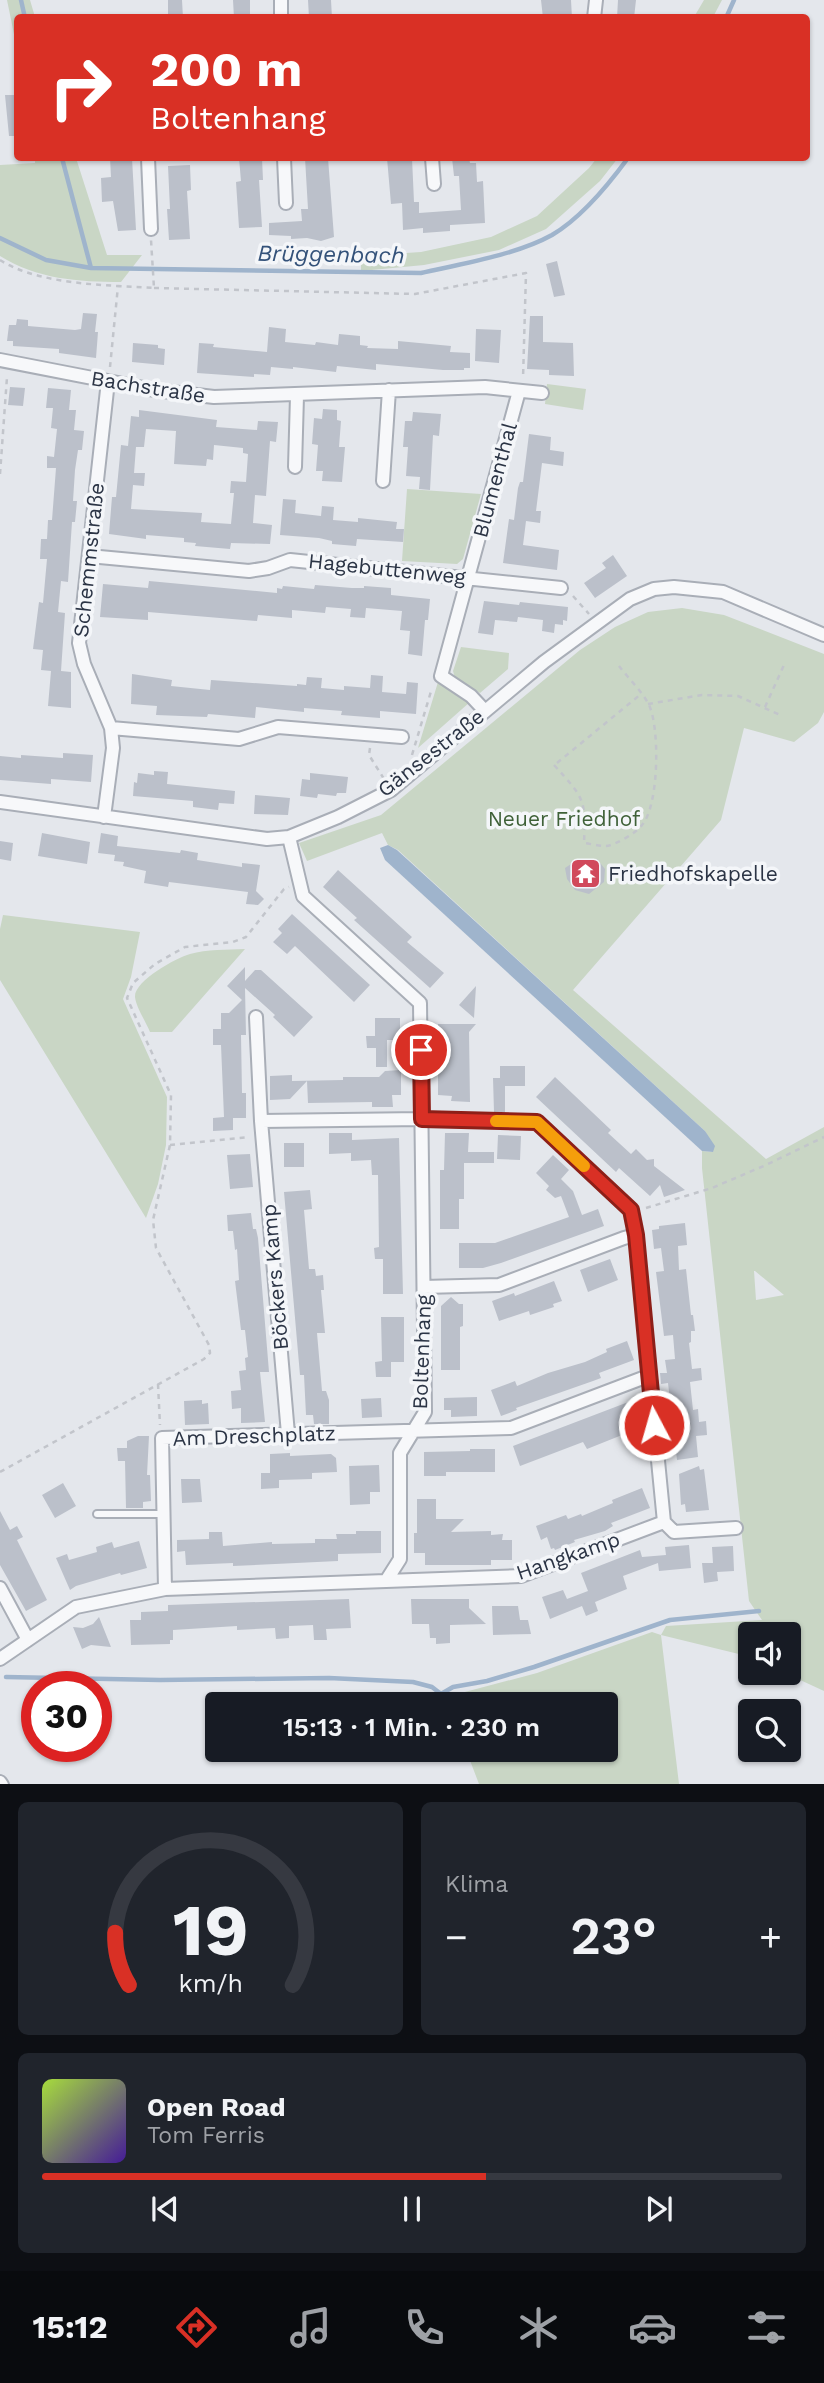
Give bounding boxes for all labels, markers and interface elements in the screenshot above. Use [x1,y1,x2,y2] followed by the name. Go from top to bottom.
[150,40,302,98] text: 200 m
[35,42,126,133] icon: right
[150,99,326,137] text: Boltenhang
[257,240,405,269] water label: Brüggenbach
[89,365,207,408] street label: Bachstraße
[467,419,522,540] street label: Blumenthal
[68,481,109,639] street label: Schemmstraße
[307,548,468,589] street label: Hagebuttenweg
[372,703,489,802] street label: Gänsestraße
[488,806,640,831] park label: Neuer Friedhof
[568,857,602,891] temple icon: Friedhofskapelle
[608,861,778,886] place label: Friedhofskapelle
[391,1020,451,1080] pin
[402,1031,440,1069] icon: arrive
[256,1203,293,1351] street label: Böckers Kamp
[407,1293,436,1410] street label: Boltenhang
[617,1388,691,1462] position arrow
[172,1420,336,1451] street label: Am Dreschplatz
[513,1526,623,1585] street label: Hangkamp
[738,1622,801,1762] map controls
[738,1622,801,1685] button: sound
[21,1671,112,1762] speed limit sign: 30
[738,1699,801,1762] button: search
[283,1712,540,1742] text: 15:13 · 1 Min. · 230 m
[445,1871,508,1898] text: Klima
[172,1887,249,1973] text: 19
[570,1906,657,1967] text: 23°
[445,1915,468,1959] text: −
[759,1915,782,1959] text: +
[178,1968,243,1997] text: km/h
[147,2092,285,2122] text: Open Road
[147,2122,265,2149] text: Tom Ferris
[146,2190,184,2228] icon: previous
[393,2190,431,2228] icon: pause
[640,2190,678,2228] icon: next
[172,2303,221,2352] icon: directions
[286,2303,335,2352] icon: music
[400,2303,449,2352] icon: phone
[514,2303,563,2352] icon: climate
[628,2303,677,2352] icon: car
[742,2303,791,2352] icon: filters
[33,2308,107,2346] text: 15:12

